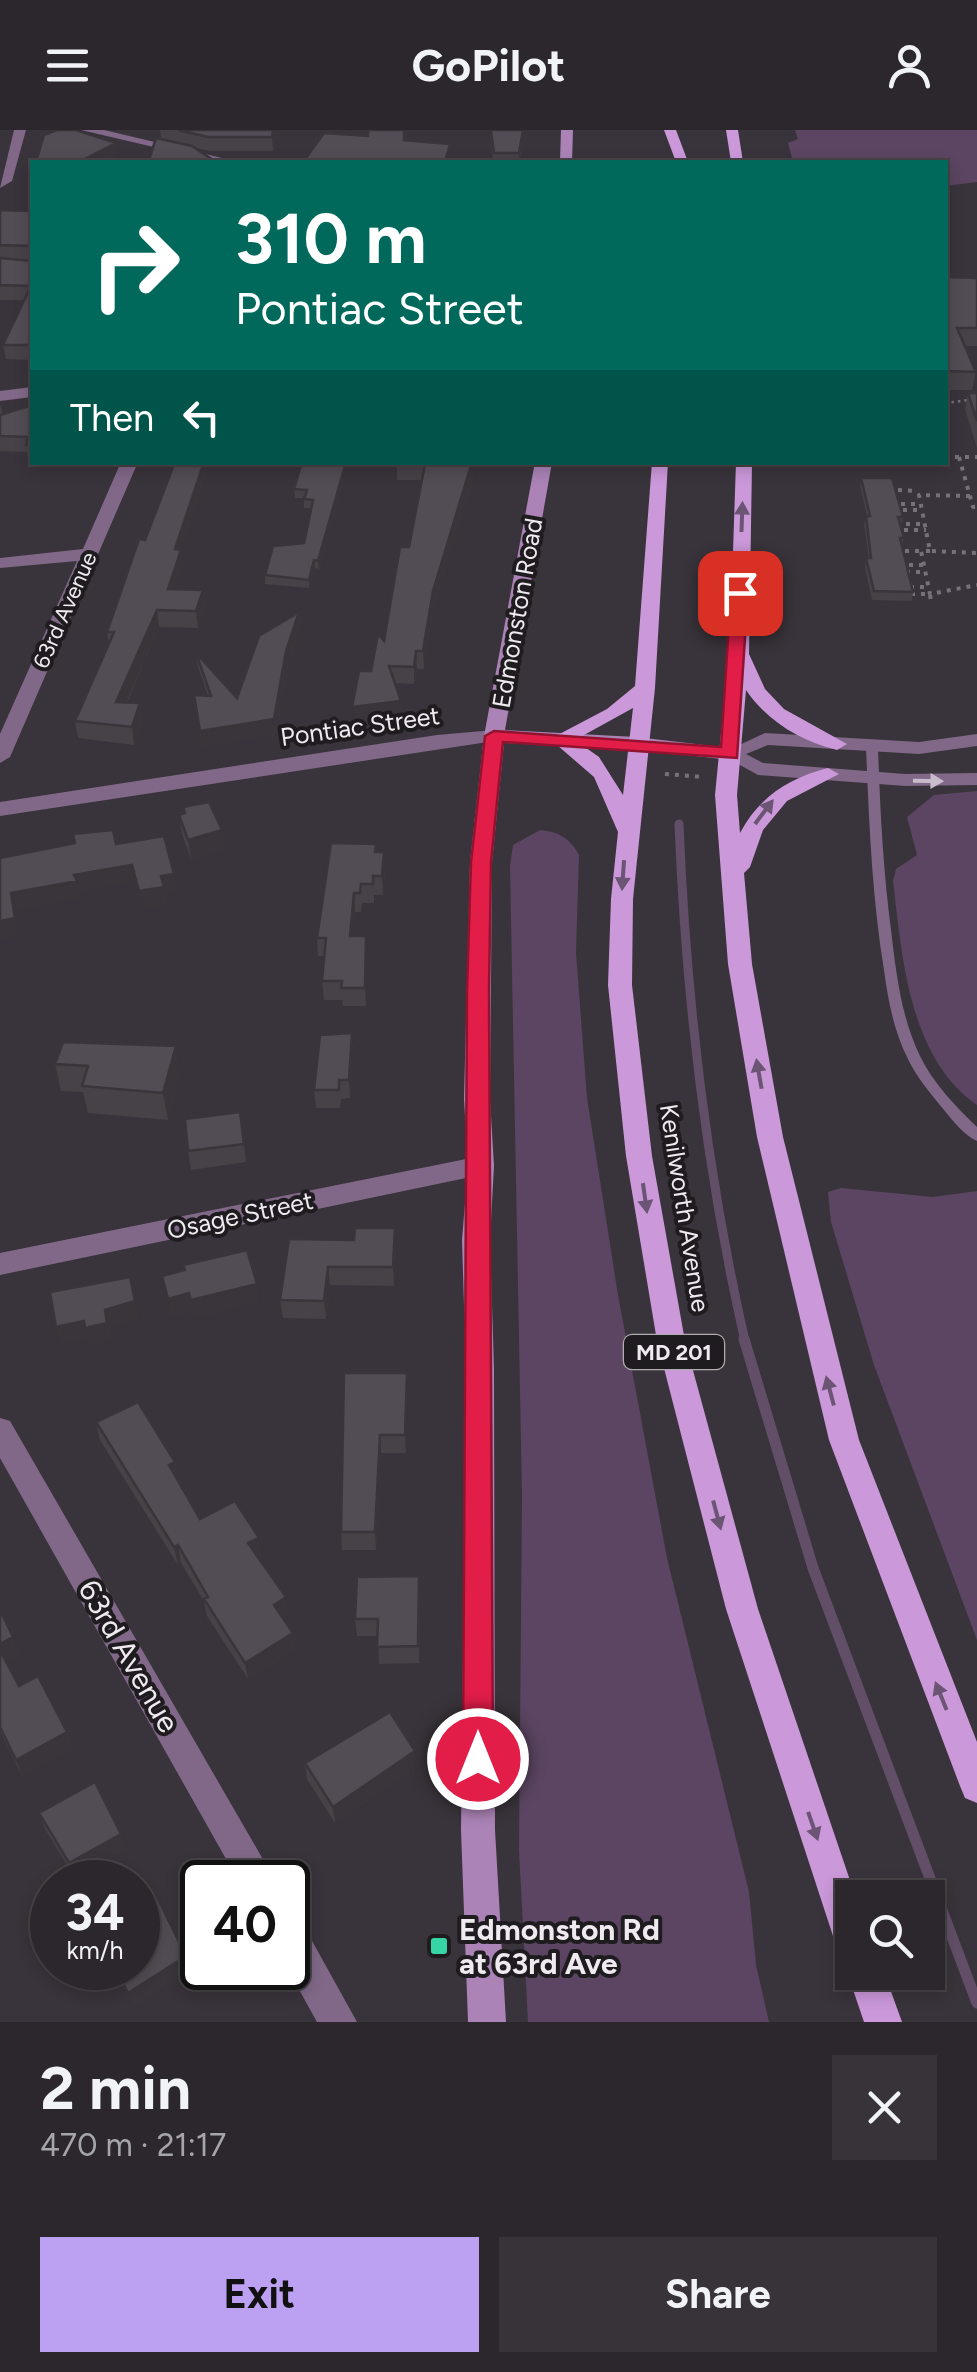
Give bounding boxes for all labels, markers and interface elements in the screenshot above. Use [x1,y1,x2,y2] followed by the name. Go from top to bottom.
[40,38,95,93] icon: menu
[412,38,565,92] text: GoPilot
[882,38,937,93] icon: person
[235,196,427,281] text: 310 m
[70,200,200,330] icon: right
[235,281,524,335] text: Pontiac Street
[174,390,229,445] icon: left
[70,395,154,441] text: Then
[735,500,751,532] one-way arrow
[486,516,548,710] street label: Edmonston Road
[27,548,103,672] street label: 63rd Avenue
[698,551,783,636] pin
[713,566,768,621] icon: arrive
[278,700,442,752] street label: Pontiac Street
[913,773,945,789] one-way arrow
[753,798,774,825] one-way arrow
[615,860,631,891] one-way arrow
[751,1057,766,1089] one-way arrow
[654,1102,716,1314] street label: Kenilworth Avenue
[638,1183,653,1215] one-way arrow
[164,1185,316,1245] street label: Osage Street
[624,1335,724,1369] road number: MD 201
[822,1375,838,1406] one-way arrow
[709,1500,725,1531] one-way arrow
[71,1573,187,1739] street label: 63rd Avenue
[932,1681,948,1711] one-way arrow
[426,1707,530,1811] position arrow
[806,1811,821,1841] one-way arrow
[180,1860,310,1990] speed limit sign: 40
[835,1880,945,1990] map controls
[835,1880,945,1990] button: search
[65,1882,125,1943] text: 34
[459,1911,660,1982] place label: Edmonston Rd at 63rd Ave
[66,1935,124,1965] text: km/h
[428,1935,450,1957] marker: Edmonston Rd at 63rd Ave
[40,2052,191,2124] text: 2 min
[832,2055,937,2160] button: close
[40,2126,226,2164] text: 470 m · 21:17
[40,2237,479,2352] button: Exit
[499,2237,937,2352] button: Share

